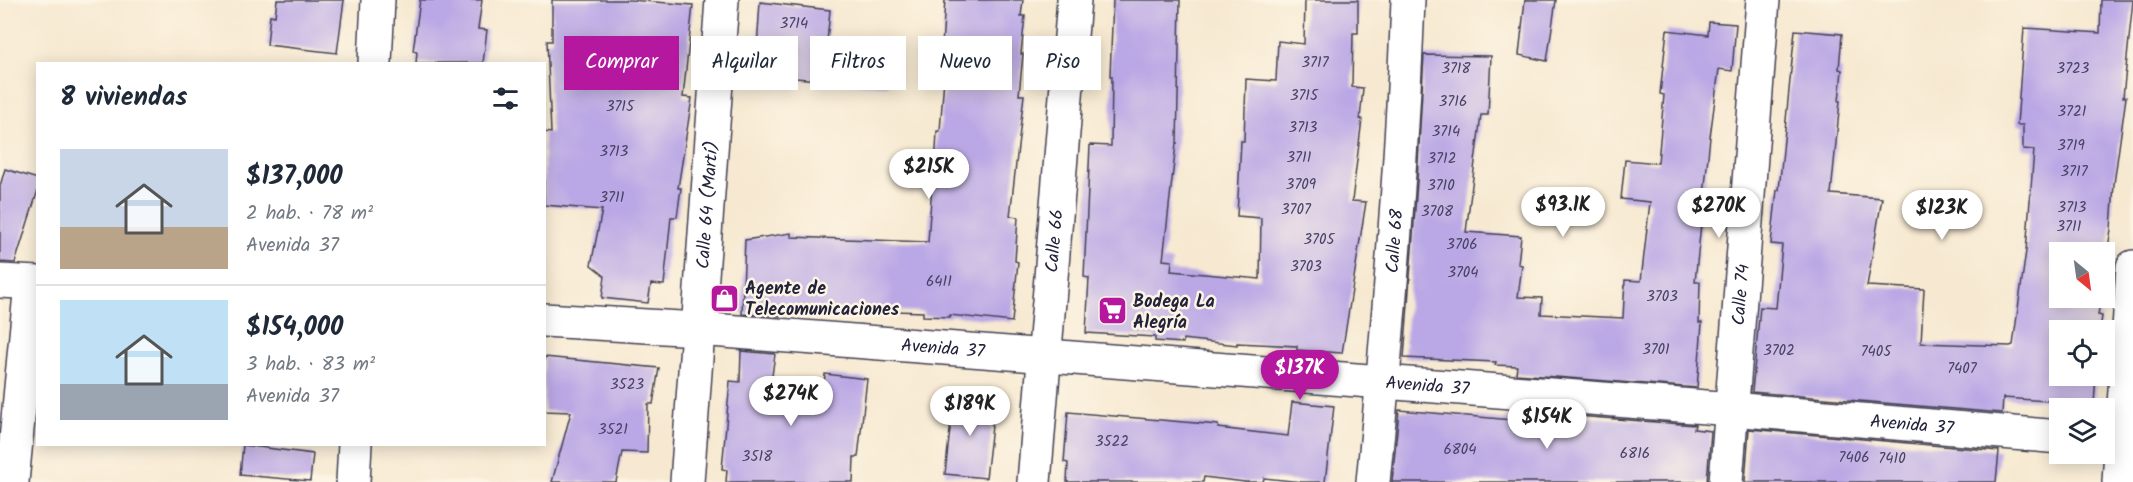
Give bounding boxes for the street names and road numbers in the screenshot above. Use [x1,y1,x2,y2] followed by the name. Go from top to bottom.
[690,140,728,270] street label: Calle 64 (Martí)
[1038,208,1073,274] street label: Calle 66
[1379,208,1413,274] street label: Calle 68
[1725,263,1759,327] street label: Calle 74
[900,332,986,367] street label: Avenida 37
[1385,369,1471,405] street label: Avenida 37
[1869,408,1956,444] street label: Avenida 37

